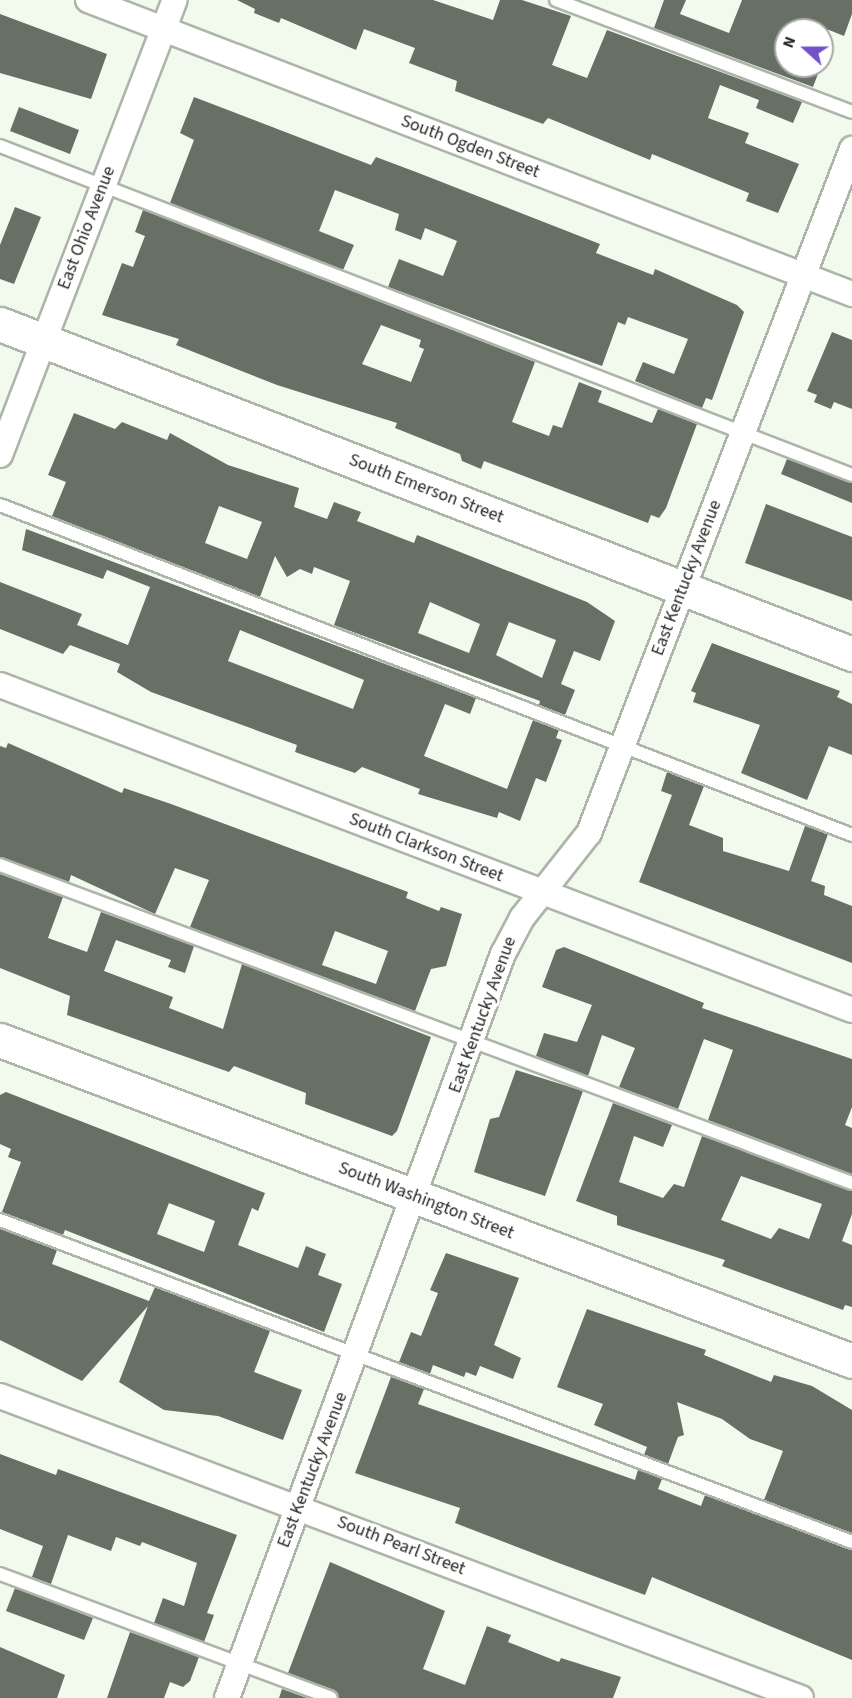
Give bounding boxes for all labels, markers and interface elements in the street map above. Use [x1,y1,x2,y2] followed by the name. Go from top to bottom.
[774,18,834,78] north arrow
[777,33,801,51] text: N
[398,111,542,183] street label: South Ogden Street
[54,163,120,293] street label: East Ohio Avenue
[346,450,506,528] street label: South Emerson Street
[647,497,727,659] street label: East Kentucky Avenue
[346,809,506,887] street label: South Clarkson Street
[445,934,521,1096] street label: East Kentucky Avenue
[335,1158,517,1244] street label: South Washington Street
[273,1389,353,1551] street label: East Kentucky Avenue
[334,1512,468,1580] street label: South Pearl Street

